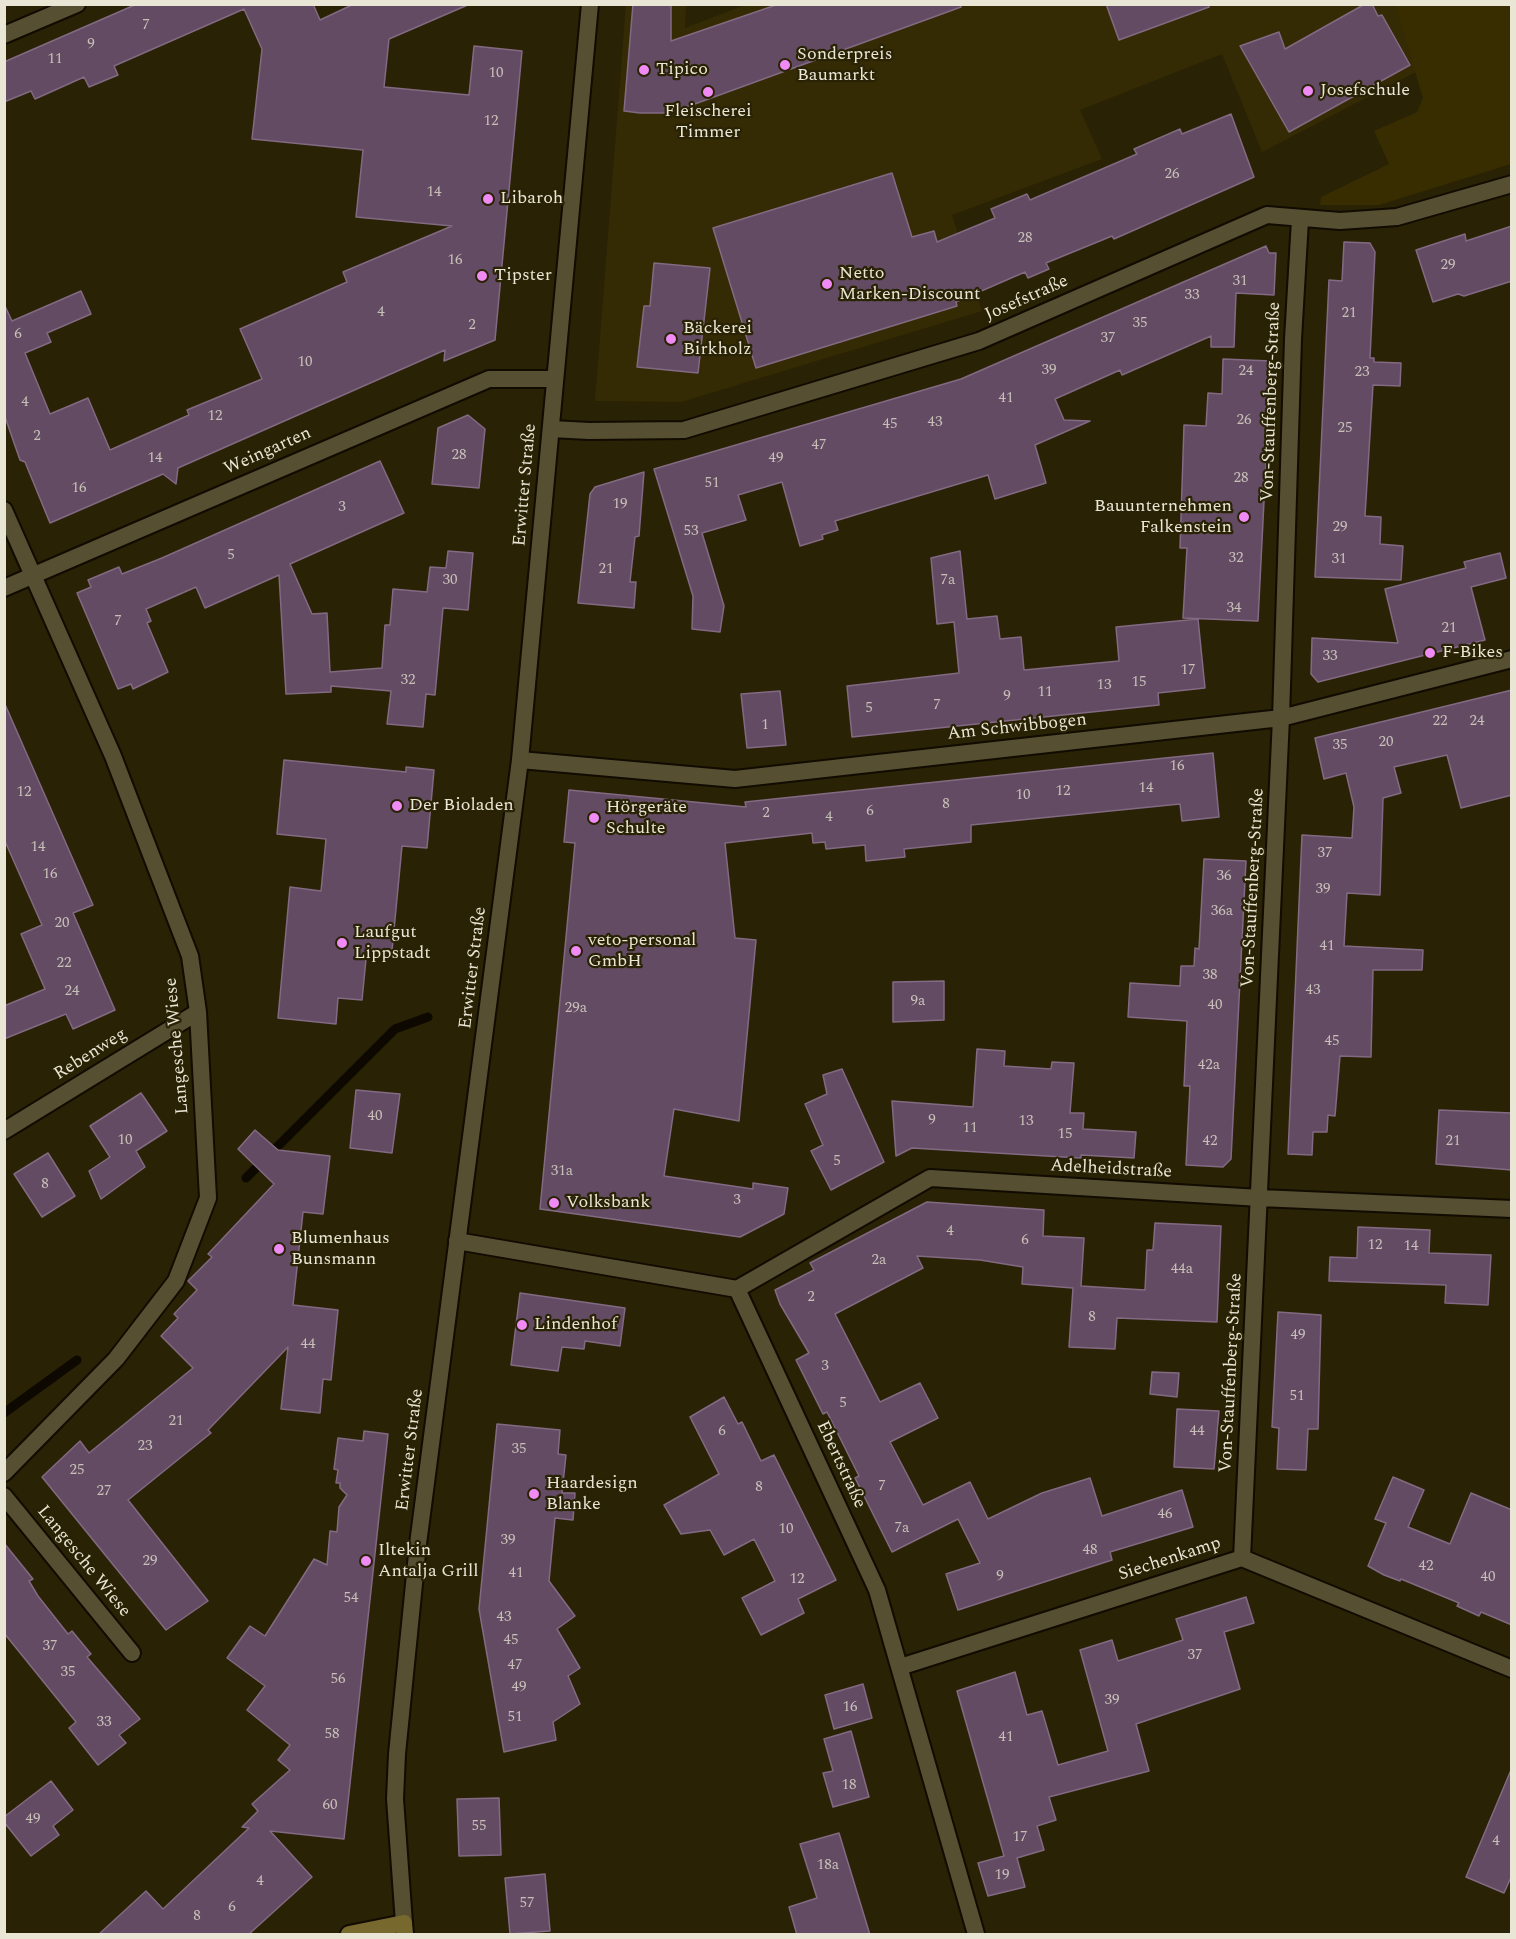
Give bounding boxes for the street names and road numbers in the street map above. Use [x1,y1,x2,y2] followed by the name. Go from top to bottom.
[982,271,1072,327] street label: Josefstraße
[1258,302,1286,502] street label: Von-Stauffenberg-Straße
[221,423,315,481] street label: Weingarten
[510,423,542,547] street label: Erwitter Straße
[946,710,1088,746] street label: Am Schwibbogen
[1238,788,1270,988] street label: Von-Stauffenberg-Straße
[456,906,492,1030] street label: Erwitter Straße
[161,977,195,1115] street label: Langesche Wiese
[51,1024,131,1086] street label: Rebenweg
[1050,1156,1172,1184] street label: Adelheidstraße
[1216,1273,1248,1473] street label: Von-Stauffenberg-Straße
[393,1388,429,1512] street label: Erwitter Straße
[810,1418,870,1512] street label: Ebertstraße
[31,1502,135,1622] street label: Langesche Wiese
[1116,1533,1224,1587] street label: Siechenkamp

